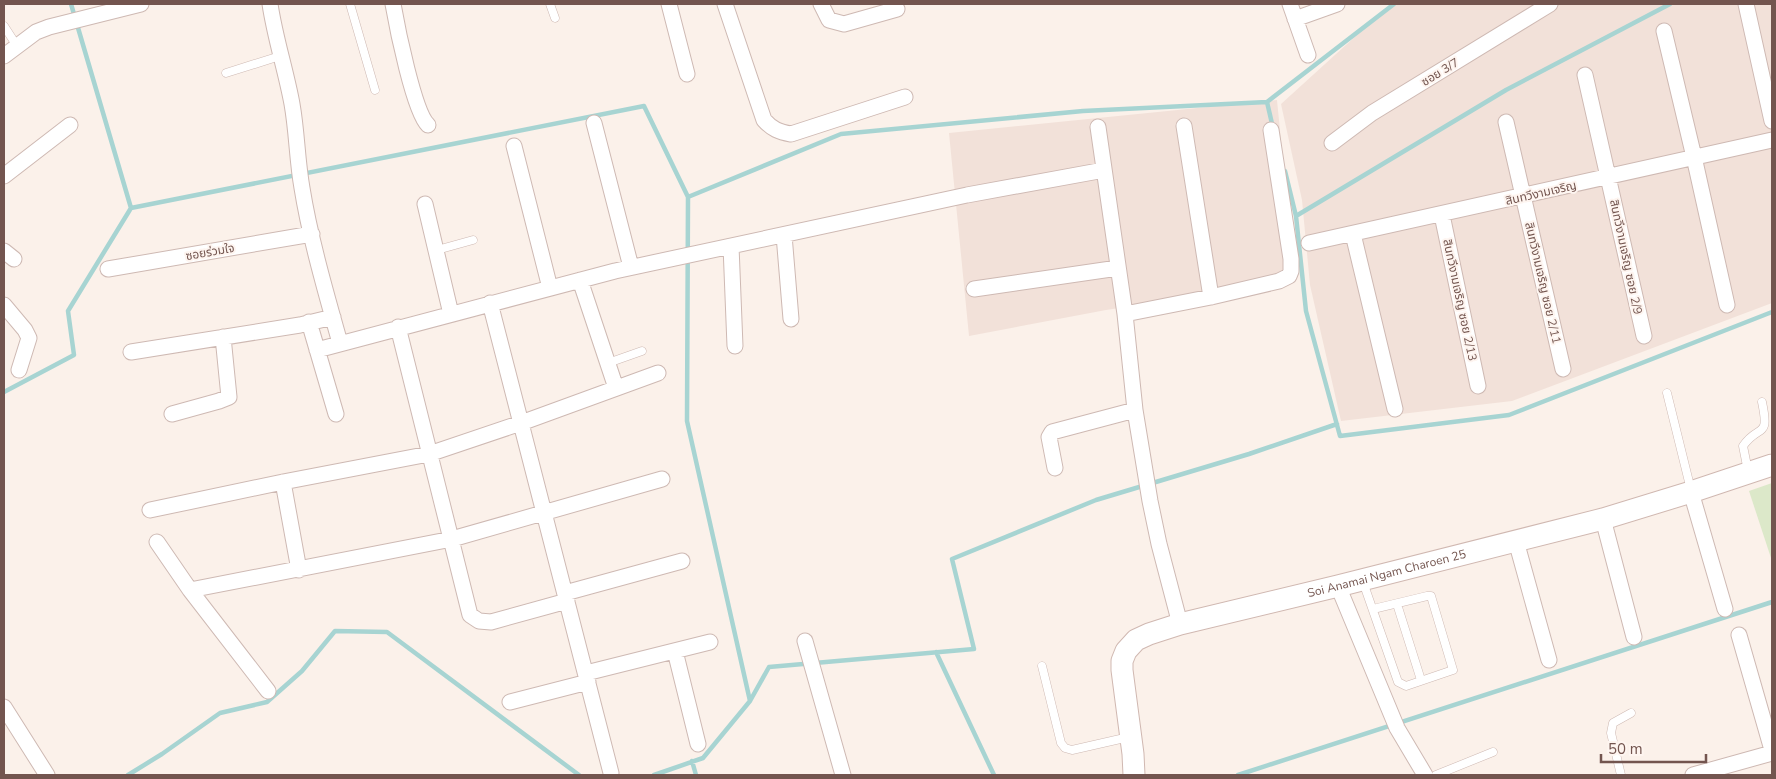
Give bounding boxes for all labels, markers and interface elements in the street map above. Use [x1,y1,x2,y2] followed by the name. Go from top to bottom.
[1418,54,1462,90] street label: ซอย 3/7
[1504,177,1578,209] street label: สินทวีงามเจริญ
[1606,198,1646,316] street label: สินทวีงามเจริญ ซอย 2/9
[1521,221,1565,345] street label: สินทวีงามเจริญ ซอย 2/11
[1439,237,1481,362] street label: สินทวีงามเจริญ ซอย 2/13
[184,240,236,264] street label: ซอยร่วมใจ
[1306,546,1468,601] street label: Soi Anamai Ngam Charoen 25
[1601,732,1706,764] scale bar
[1608,739,1643,759] text: 50 m

